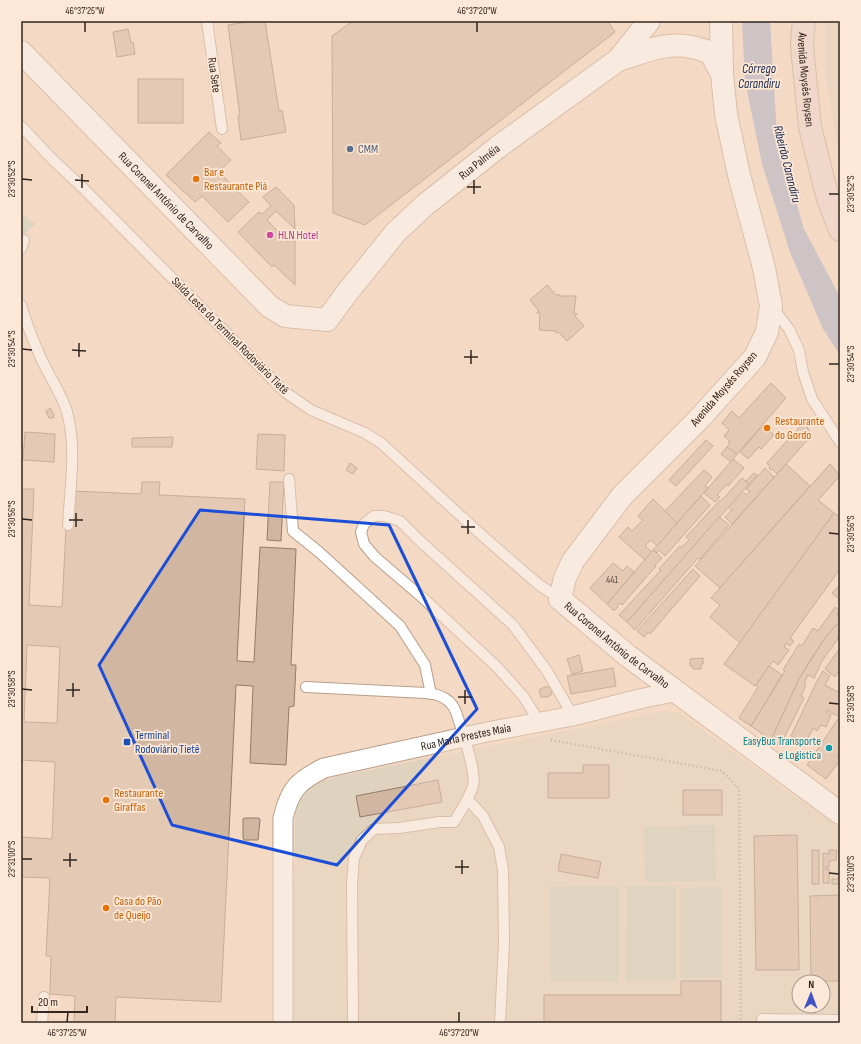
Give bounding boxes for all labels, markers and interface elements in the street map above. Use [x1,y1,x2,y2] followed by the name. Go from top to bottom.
[65,5,105,17] text: 46°37'25"W
[457,5,497,17] text: 46°37'20"W
[794,31,817,128] street label: Avenida Moysés Roysen
[204,56,224,94] street label: Rua Sete
[738,61,781,92] water label: Córrego Carandiru
[770,124,805,205] water label: Ribeirão Carandiru
[456,141,503,183] street label: Rua Palméia
[358,142,378,157] place label: CMM
[345,144,355,154] marker: CMM
[115,149,217,253] street label: Rua Coronel Antônio de Carvalho
[6,161,18,197] text: 23°30'52"S
[204,165,267,194] place label: Bar e Restaurante Piá
[191,174,201,184] marker: Bar e Restaurante Piá
[845,176,857,212] text: 23°30'52"S
[278,228,318,243] place label: HLN Hotel
[265,230,275,240] marker: HLN Hotel
[168,274,292,398] street label: Saída Leste do Terminal Rodoviário Tietê
[6,331,18,367] text: 23°30'54"S
[845,346,857,382] text: 23°30'54"S
[687,348,761,430] street label: Avenida Moysés Roysen
[775,414,824,443] place label: Restaurante do Gordo
[762,423,772,433] marker: Restaurante do Gordo
[6,500,18,538] text: 23°30'56"S
[845,515,857,553] text: 23°30'56"S
[606,574,618,586] house number: 441
[561,598,673,692] street label: Rua Coronel Antônio de Carvalho
[6,670,18,708] text: 23°30'58"S
[845,685,857,723] text: 23°30'58"S
[419,720,513,754] street label: Rua Maria Prestes Maia
[135,728,200,757] place label: Terminal Rodoviário Tietê
[743,734,821,763] place label: EasyBus Transporte e Logística
[122,737,132,747] marker: Terminal Rodoviário Tietê
[824,743,834,753] marker: EasyBus Transporte e Logística
[114,786,163,815] place label: Restaurante Giraffas
[101,795,111,805] marker: Restaurante Giraffas
[6,841,18,877] text: 23°31'00"S
[845,856,857,892] text: 23°31'00"S
[114,894,161,923] place label: Casa do Pão de Queijo
[101,903,111,913] marker: Casa do Pão de Queijo
[791,974,831,1014] north arrow
[808,978,814,991] text: N
[32,988,87,1014] scale bar
[38,995,58,1010] text: 20 m
[47,1027,87,1039] text: 46°37'25"W
[439,1027,479,1039] text: 46°37'20"W

